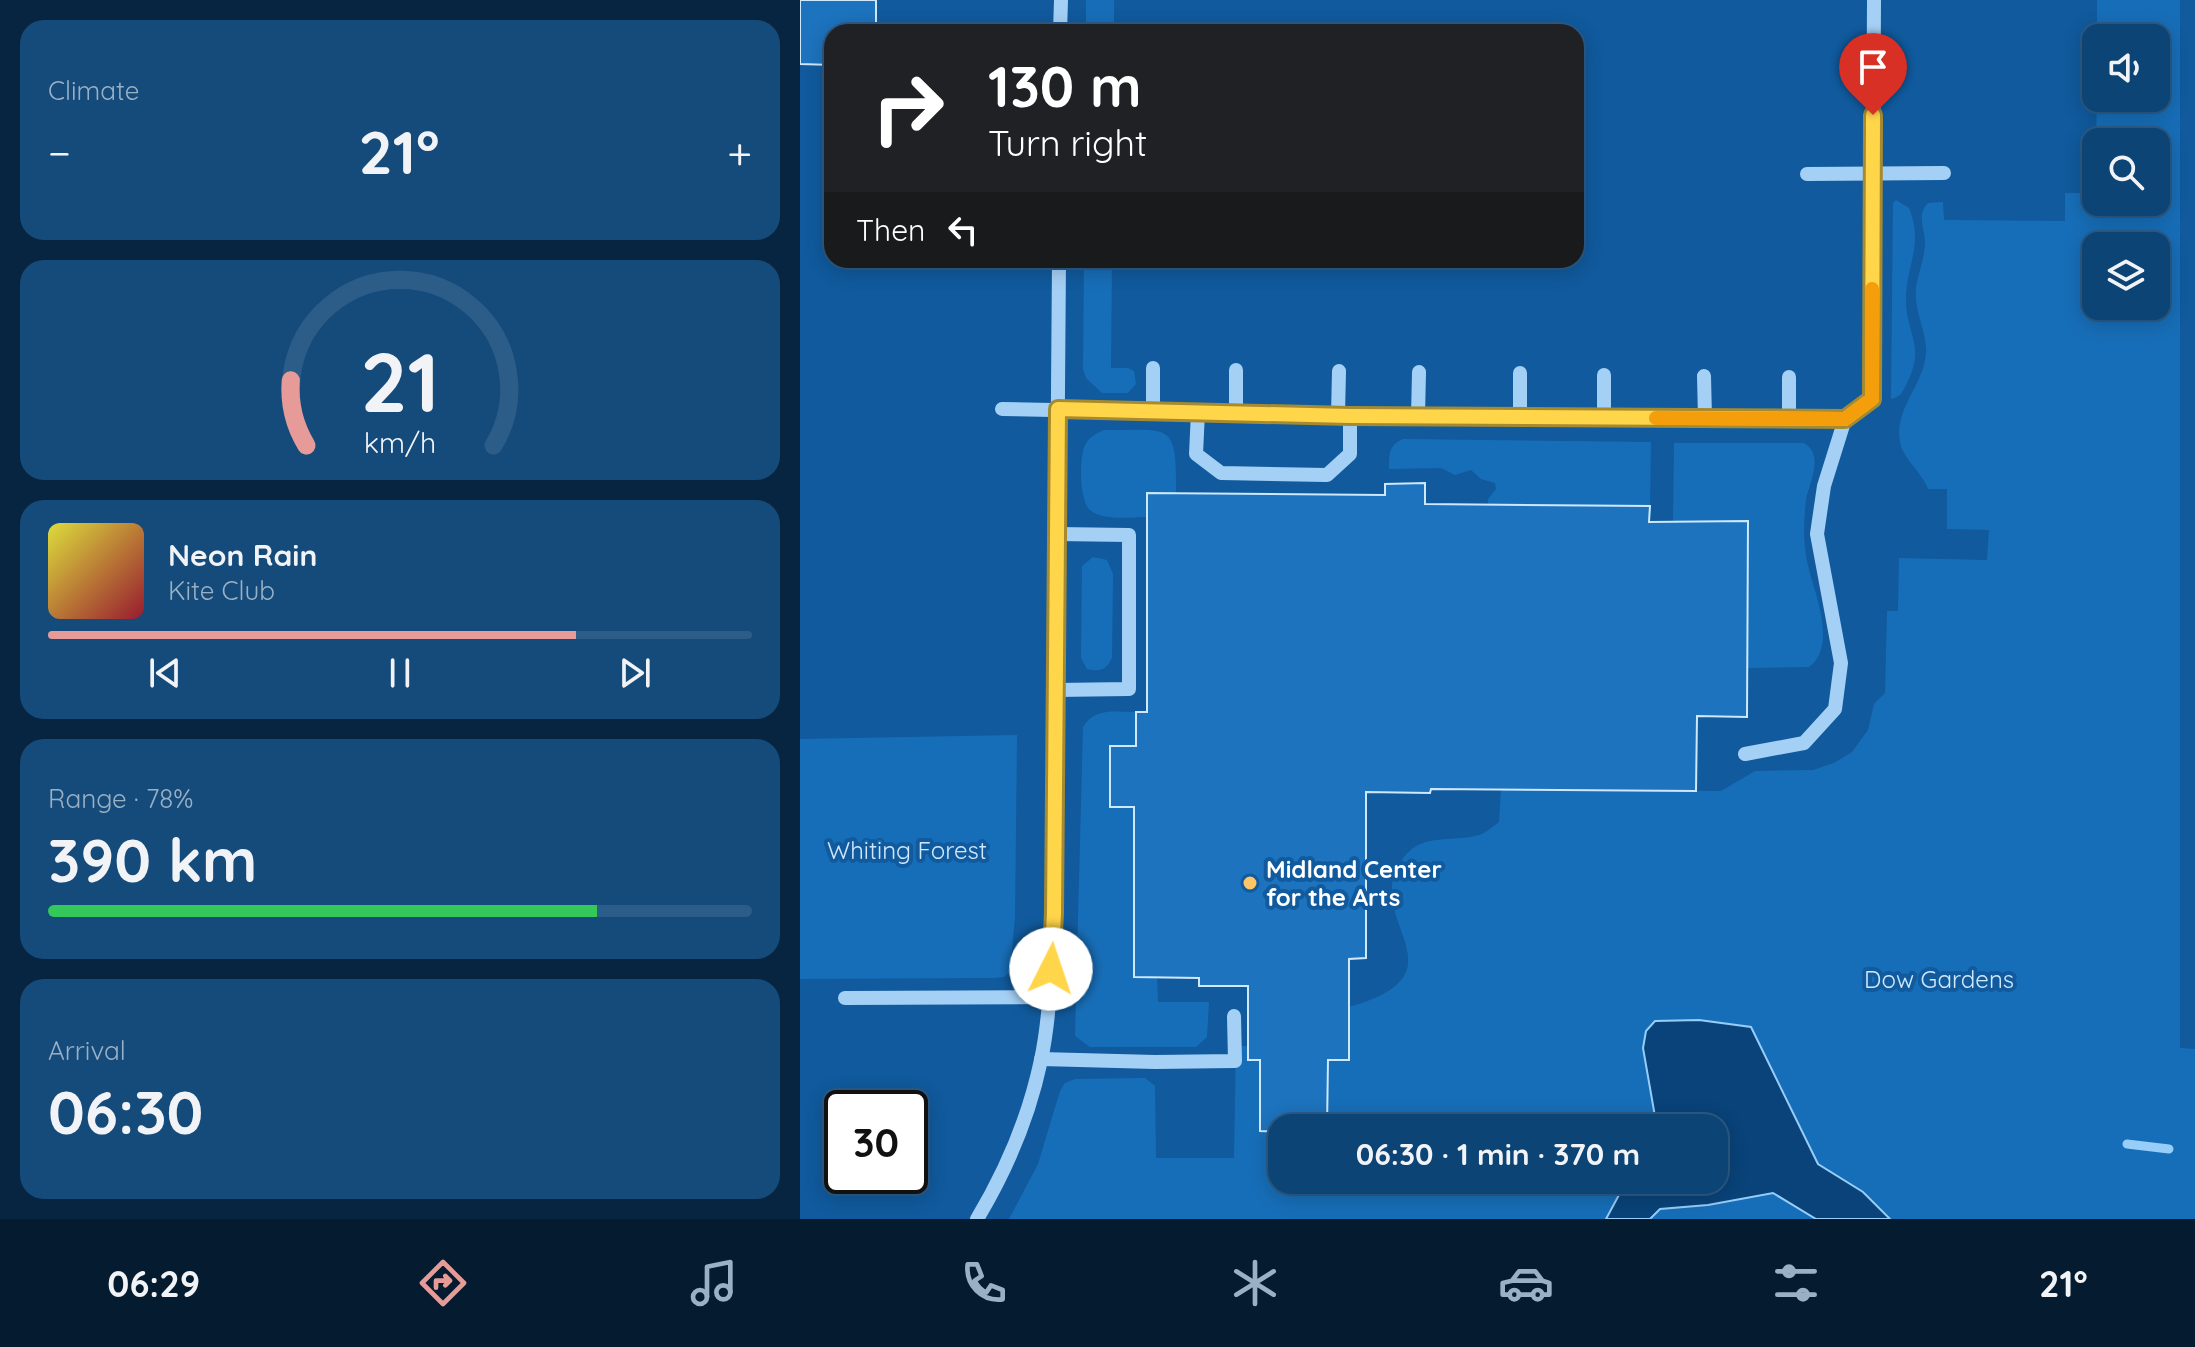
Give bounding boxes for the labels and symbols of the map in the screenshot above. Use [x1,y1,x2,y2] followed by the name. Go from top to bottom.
[1839,33,1907,115] pin
[827,835,987,865] park label: Whiting Forest
[1266,854,1442,912] place label: Midland Center for the Arts
[1241,874,1259,892] marker: Midland Center for the Arts
[1009,927,1093,1011] position arrow
[1864,964,2014,994] park label: Dow Gardens
[824,1090,928,1194] speed limit sign: 30

